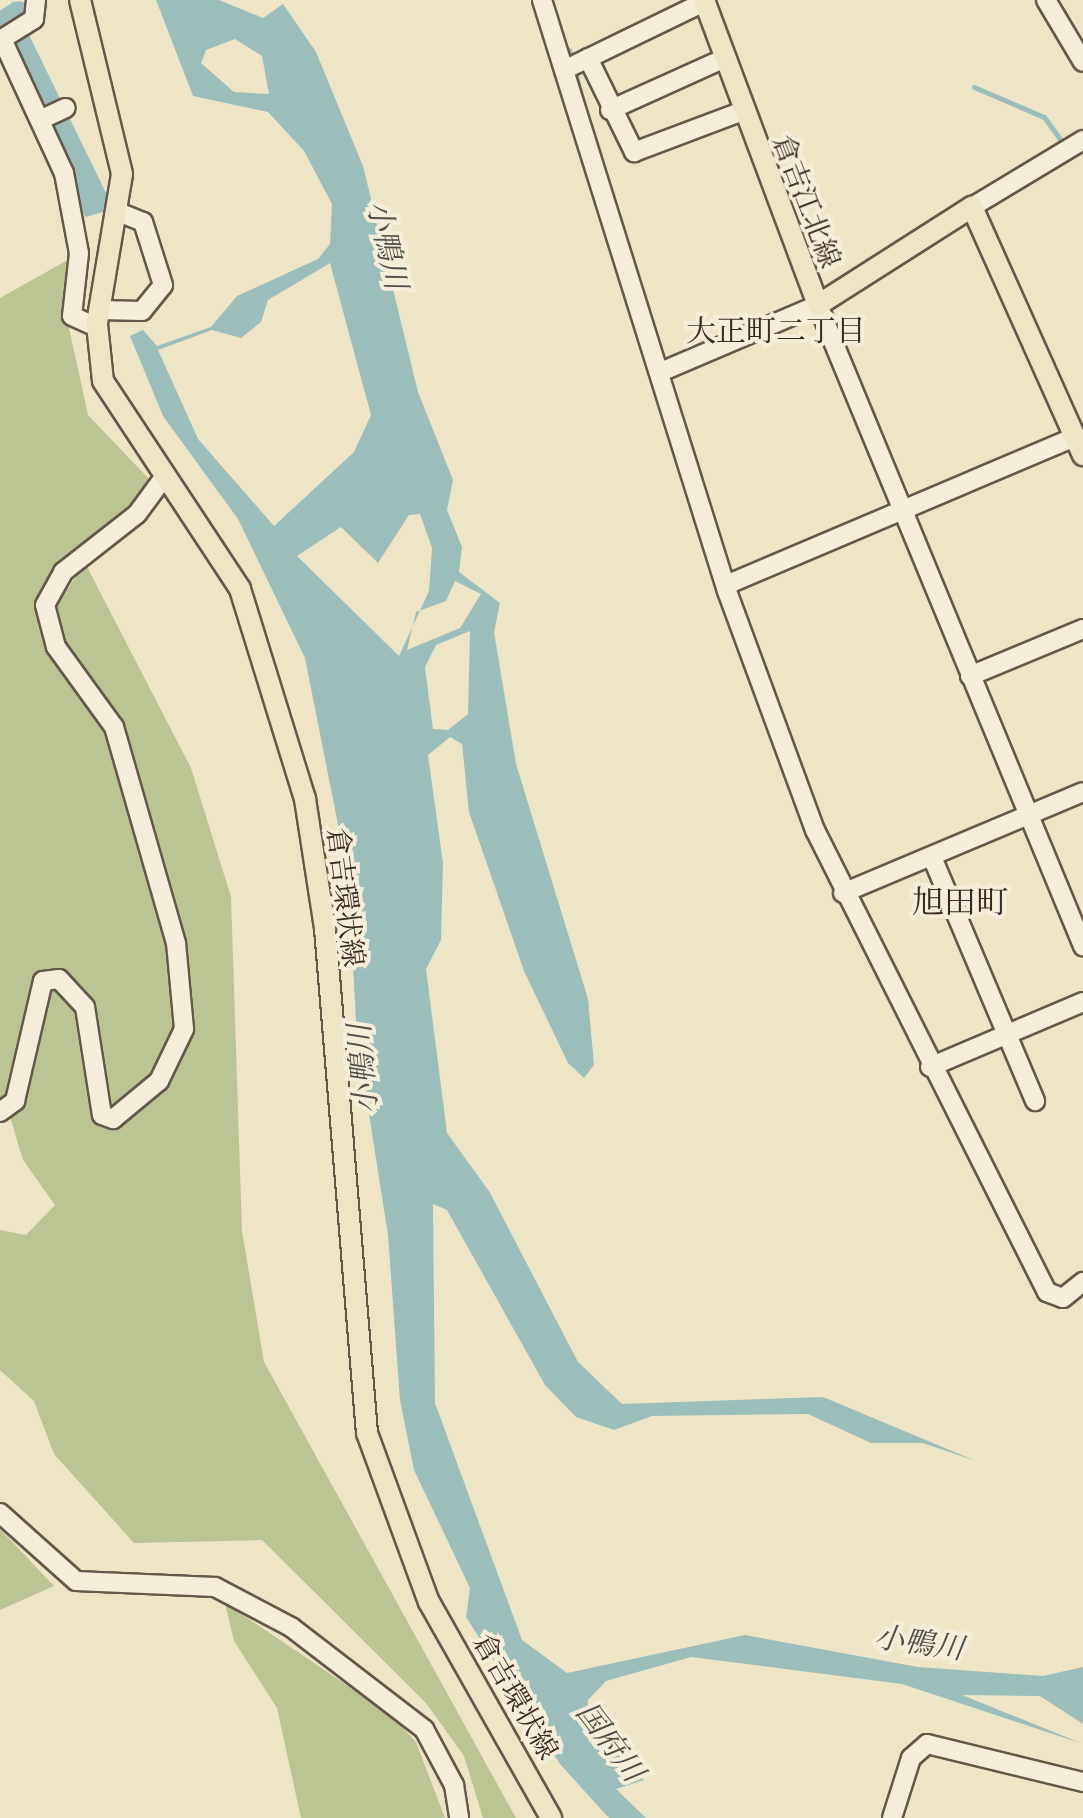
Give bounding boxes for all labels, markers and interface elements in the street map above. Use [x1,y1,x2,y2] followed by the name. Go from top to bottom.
[766,130,848,272] street label: 倉吉江北線
[359,197,415,293] water label: 小鴨川
[686,313,866,349] district label: 大正町二丁目
[321,825,371,969] street label: 倉吉環状線
[912,883,1008,921] district label: 旭田町
[341,1023,385,1115] water label: 小鴨川
[872,1619,966,1667] water label: 小鴨川
[466,1627,566,1765] street label: 倉吉環状線
[569,1695,651,1789] water label: 国府川

